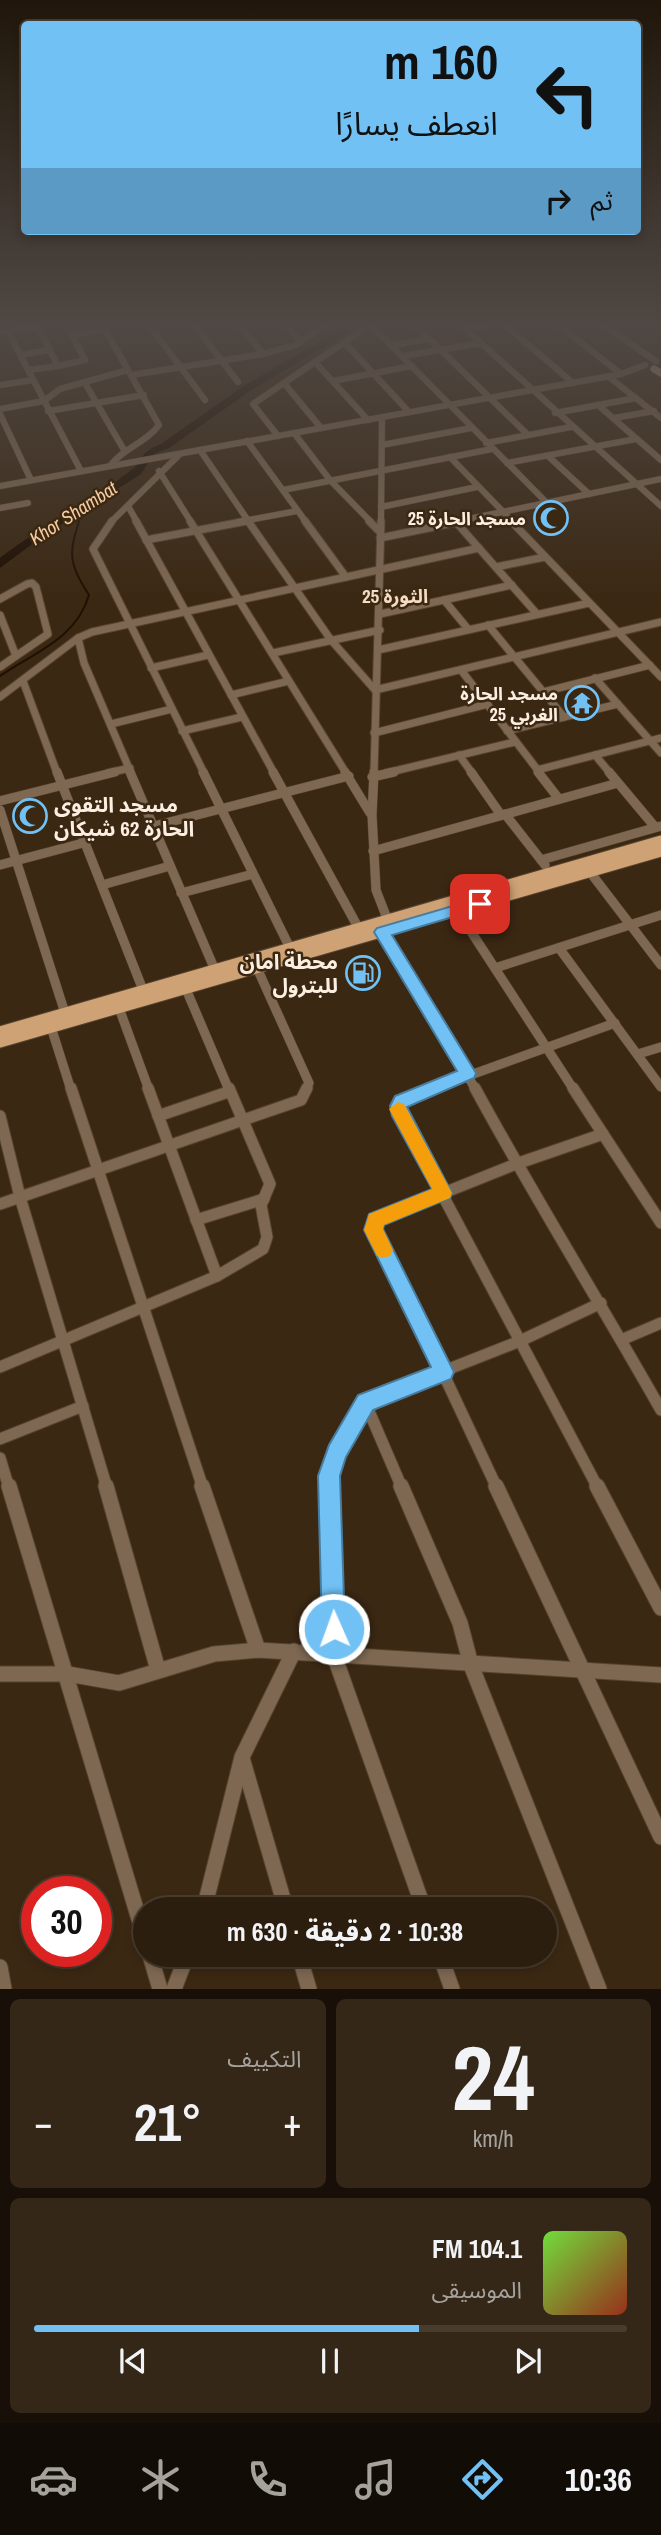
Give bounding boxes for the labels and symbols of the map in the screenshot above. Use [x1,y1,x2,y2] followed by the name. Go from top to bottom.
[24,475,122,551] water label: Khor Shambat
[532,499,570,537] mosque icon: مسجد الحارة 25
[408,506,526,531] place label: مسجد الحارة 25
[362,583,428,609] district label: الثورة 25
[460,681,558,729] place label: مسجد الحارة 25 الغربي
[563,684,601,722] temple icon: مسجد الحارة 25 الغربي
[54,790,194,843] place label: مسجد التقوى الحارة 62 شيكان
[11,797,49,835] mosque icon: مسجد التقوى الحارة 62 شيكان
[450,874,510,934] pin
[239,947,338,1000] place label: محطة امان للبترول
[344,954,382,992] fuel station icon: محطة امان للبترول
[297,1592,371,1666] position arrow
[21,1876,112,1967] speed limit sign: 30

